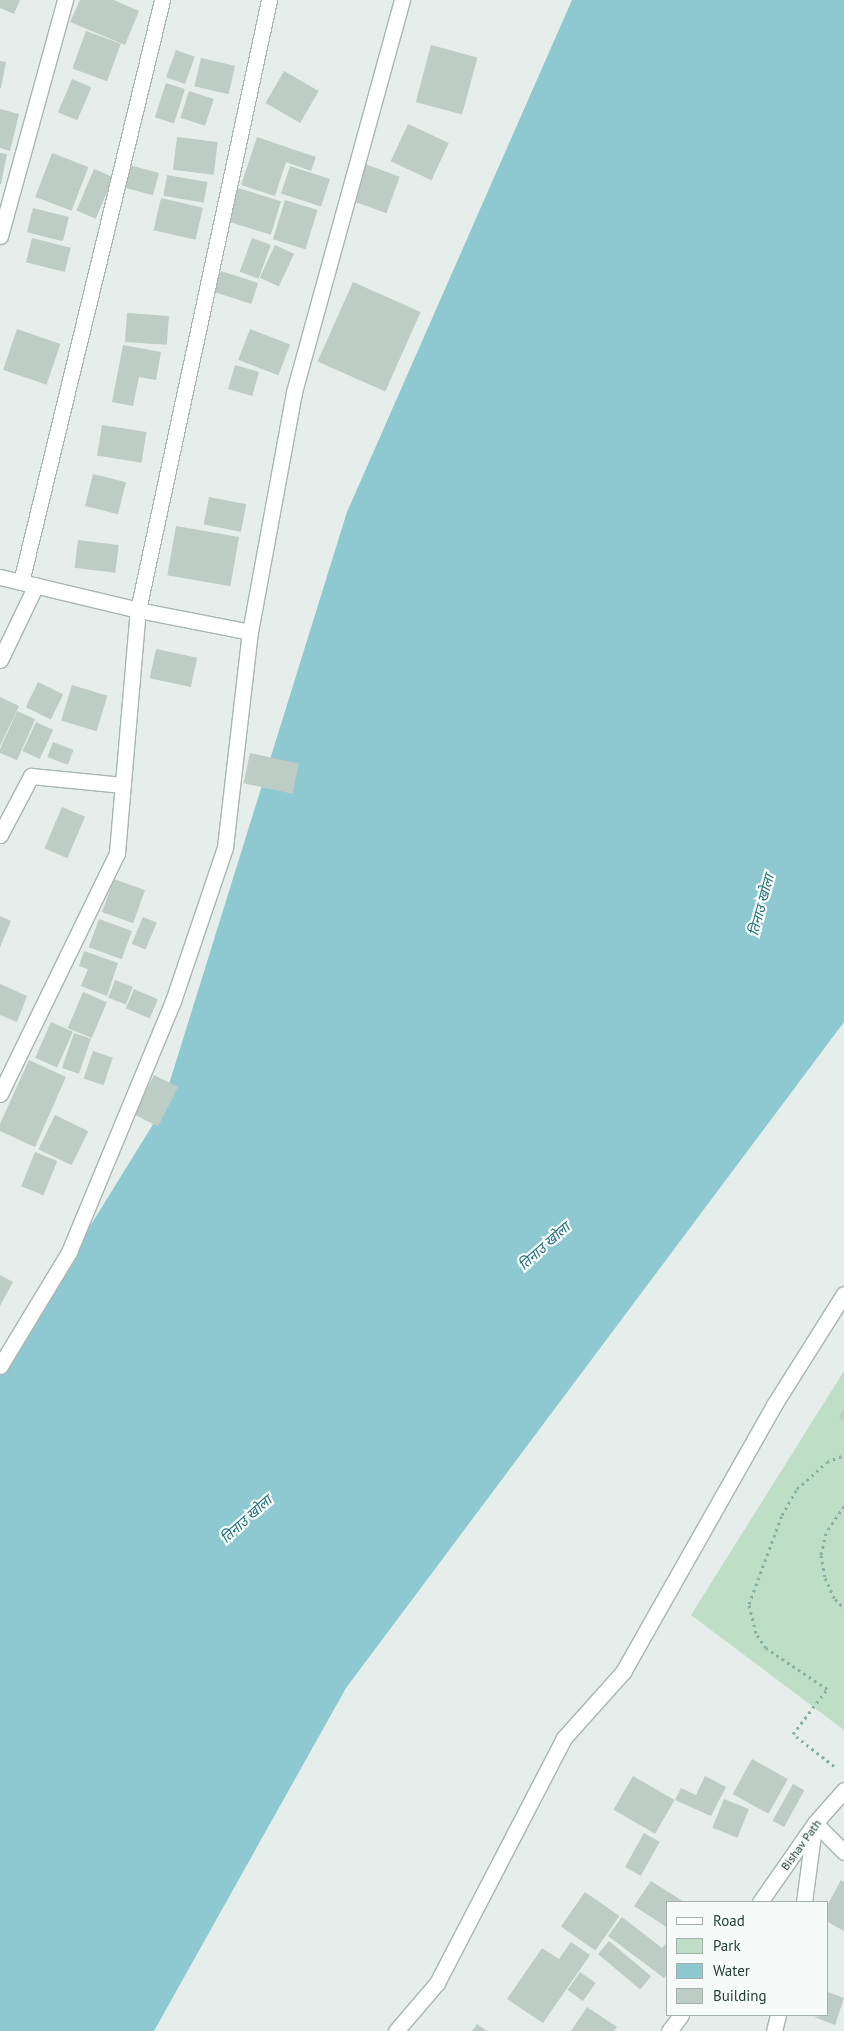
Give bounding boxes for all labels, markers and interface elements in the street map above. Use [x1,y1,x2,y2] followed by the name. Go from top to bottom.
[745,873,777,937] water label: तिनाउ खोला
[515,1219,573,1273] water label: तिनाउ खोला
[217,1492,275,1546] water label: तिनाउ खोला
[778,1817,824,1873] street label: Bishav Path
[666,1901,829,2016] legend
[713,1911,745,1930] text: Road
[713,1936,741,1955] text: Park
[713,1961,750,1980] text: Water
[713,1986,767,2005] text: Building

